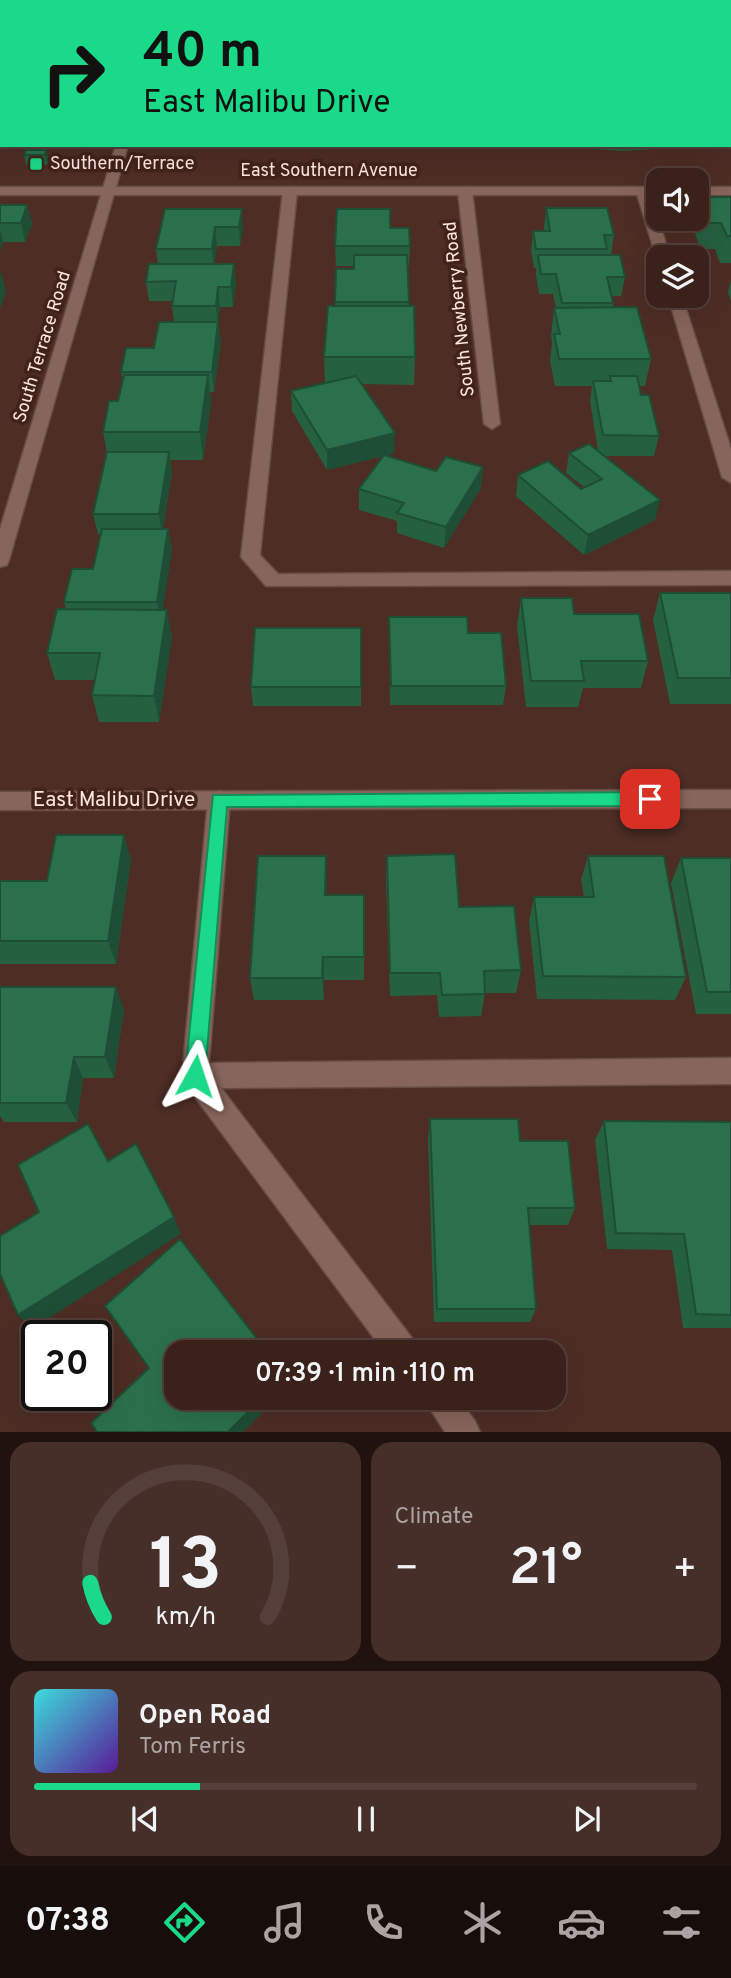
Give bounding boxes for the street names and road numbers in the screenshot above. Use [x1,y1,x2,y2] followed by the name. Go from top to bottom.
[240,160,418,183] street label: East Southern Avenue
[439,220,481,398] street label: South Newberry Road
[9,268,77,426] street label: South Terrace Road
[33,787,195,814] street label: East Malibu Drive

